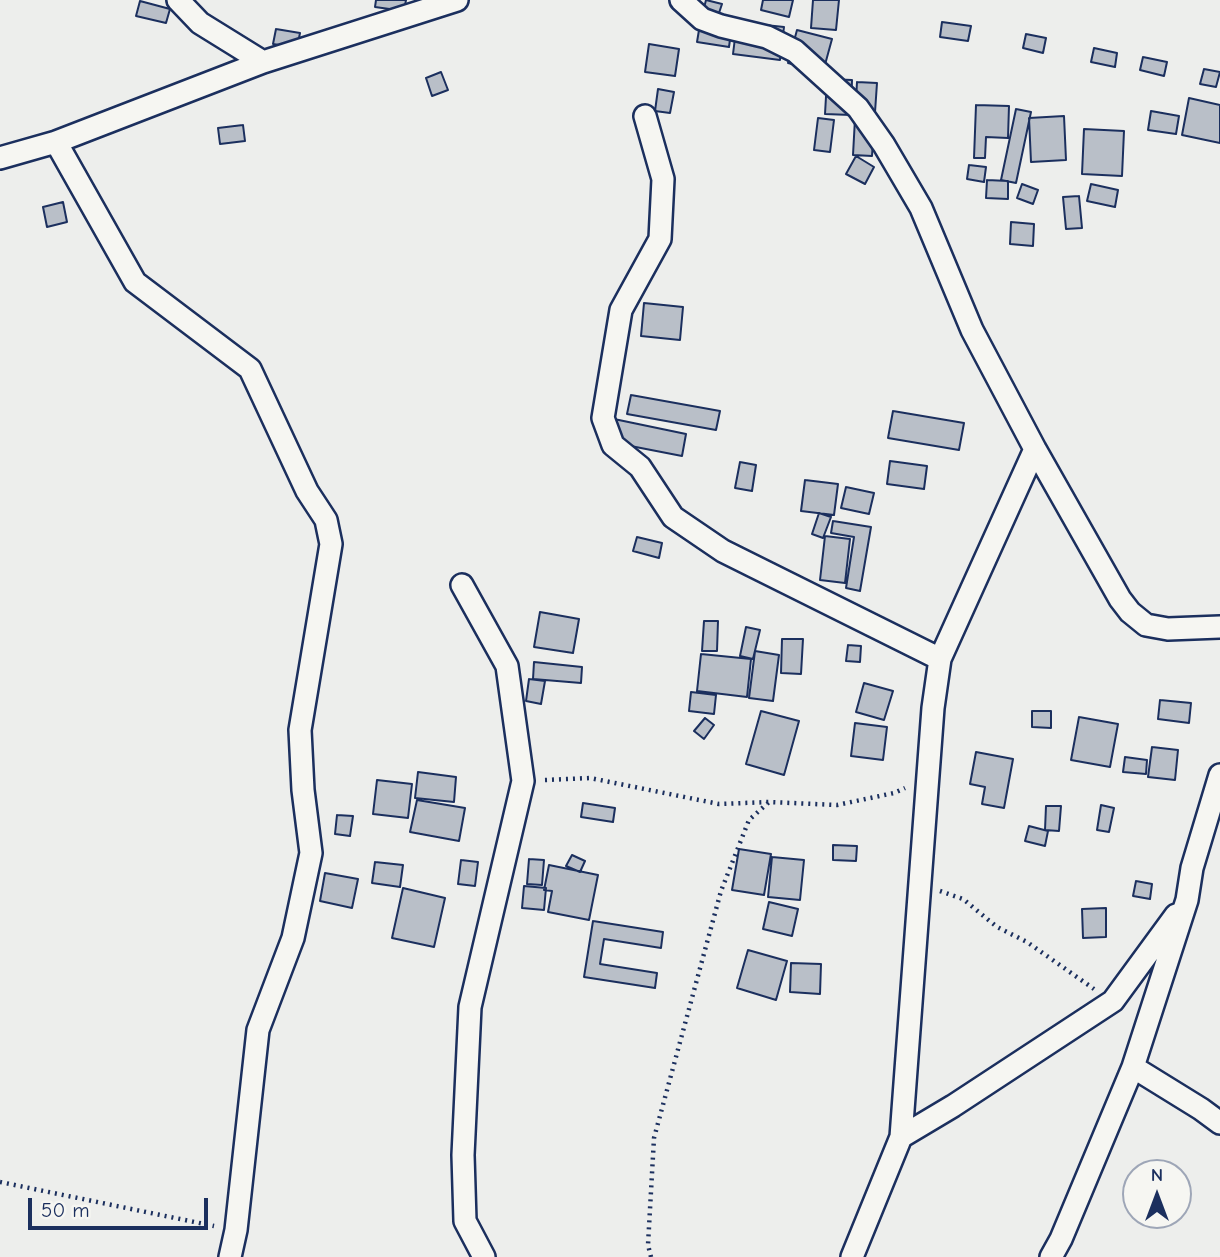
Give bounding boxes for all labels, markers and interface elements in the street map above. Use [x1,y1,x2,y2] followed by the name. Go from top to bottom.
[1122,1159,1192,1229] north arrow
[1151,1164,1163,1186] text: N
[32,1184,212,1228] scale bar
[41,1198,90,1222] text: 50 m

